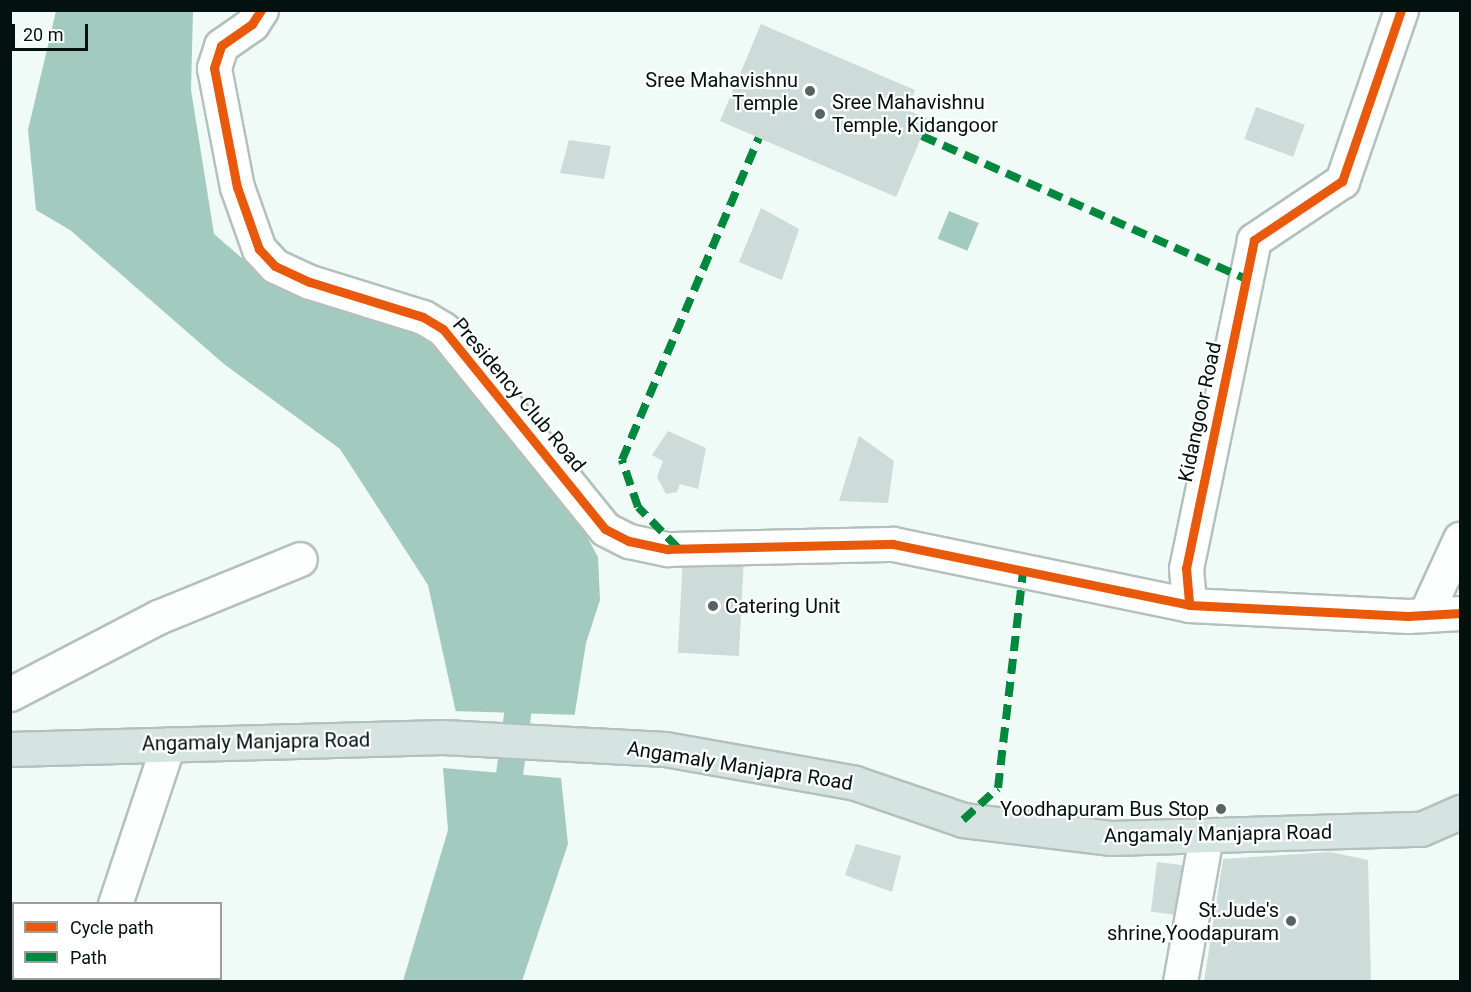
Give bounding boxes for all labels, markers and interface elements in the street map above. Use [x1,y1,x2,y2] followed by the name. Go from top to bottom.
[15,12,92,50] scale bar
[23,24,63,45] text: 20 m
[645,68,798,115] place label: Sree Mahavishnu Temple
[803,84,817,98] marker: Sree Mahavishnu Temple
[832,90,998,137] place label: Sree Mahavishnu Temple, Kidangoor
[813,107,827,121] marker: Sree Mahavishnu Temple, Kidangoor
[448,313,590,477] street label: Presidency Club Road
[1173,340,1227,484] street label: Kidangoor Road
[725,594,840,618] place label: Catering Unit
[706,599,720,613] marker: Catering Unit
[142,728,370,756] street label: Angamaly Manjapra Road
[625,736,855,796] street label: Angamaly Manjapra Road
[1000,797,1209,821] place label: Yoodhapuram Bus Stop
[1214,802,1228,816] marker: Yoodhapuram Bus Stop
[1104,820,1332,848] street label: Angamaly Manjapra Road
[1107,898,1279,945] place label: St.Jude's shrine,Yoodapuram
[12,902,222,980] legend
[1284,914,1298,928] marker: St.Jude's shrine,Yoodapuram
[70,917,154,938] text: Cycle path
[70,947,107,968] text: Path

